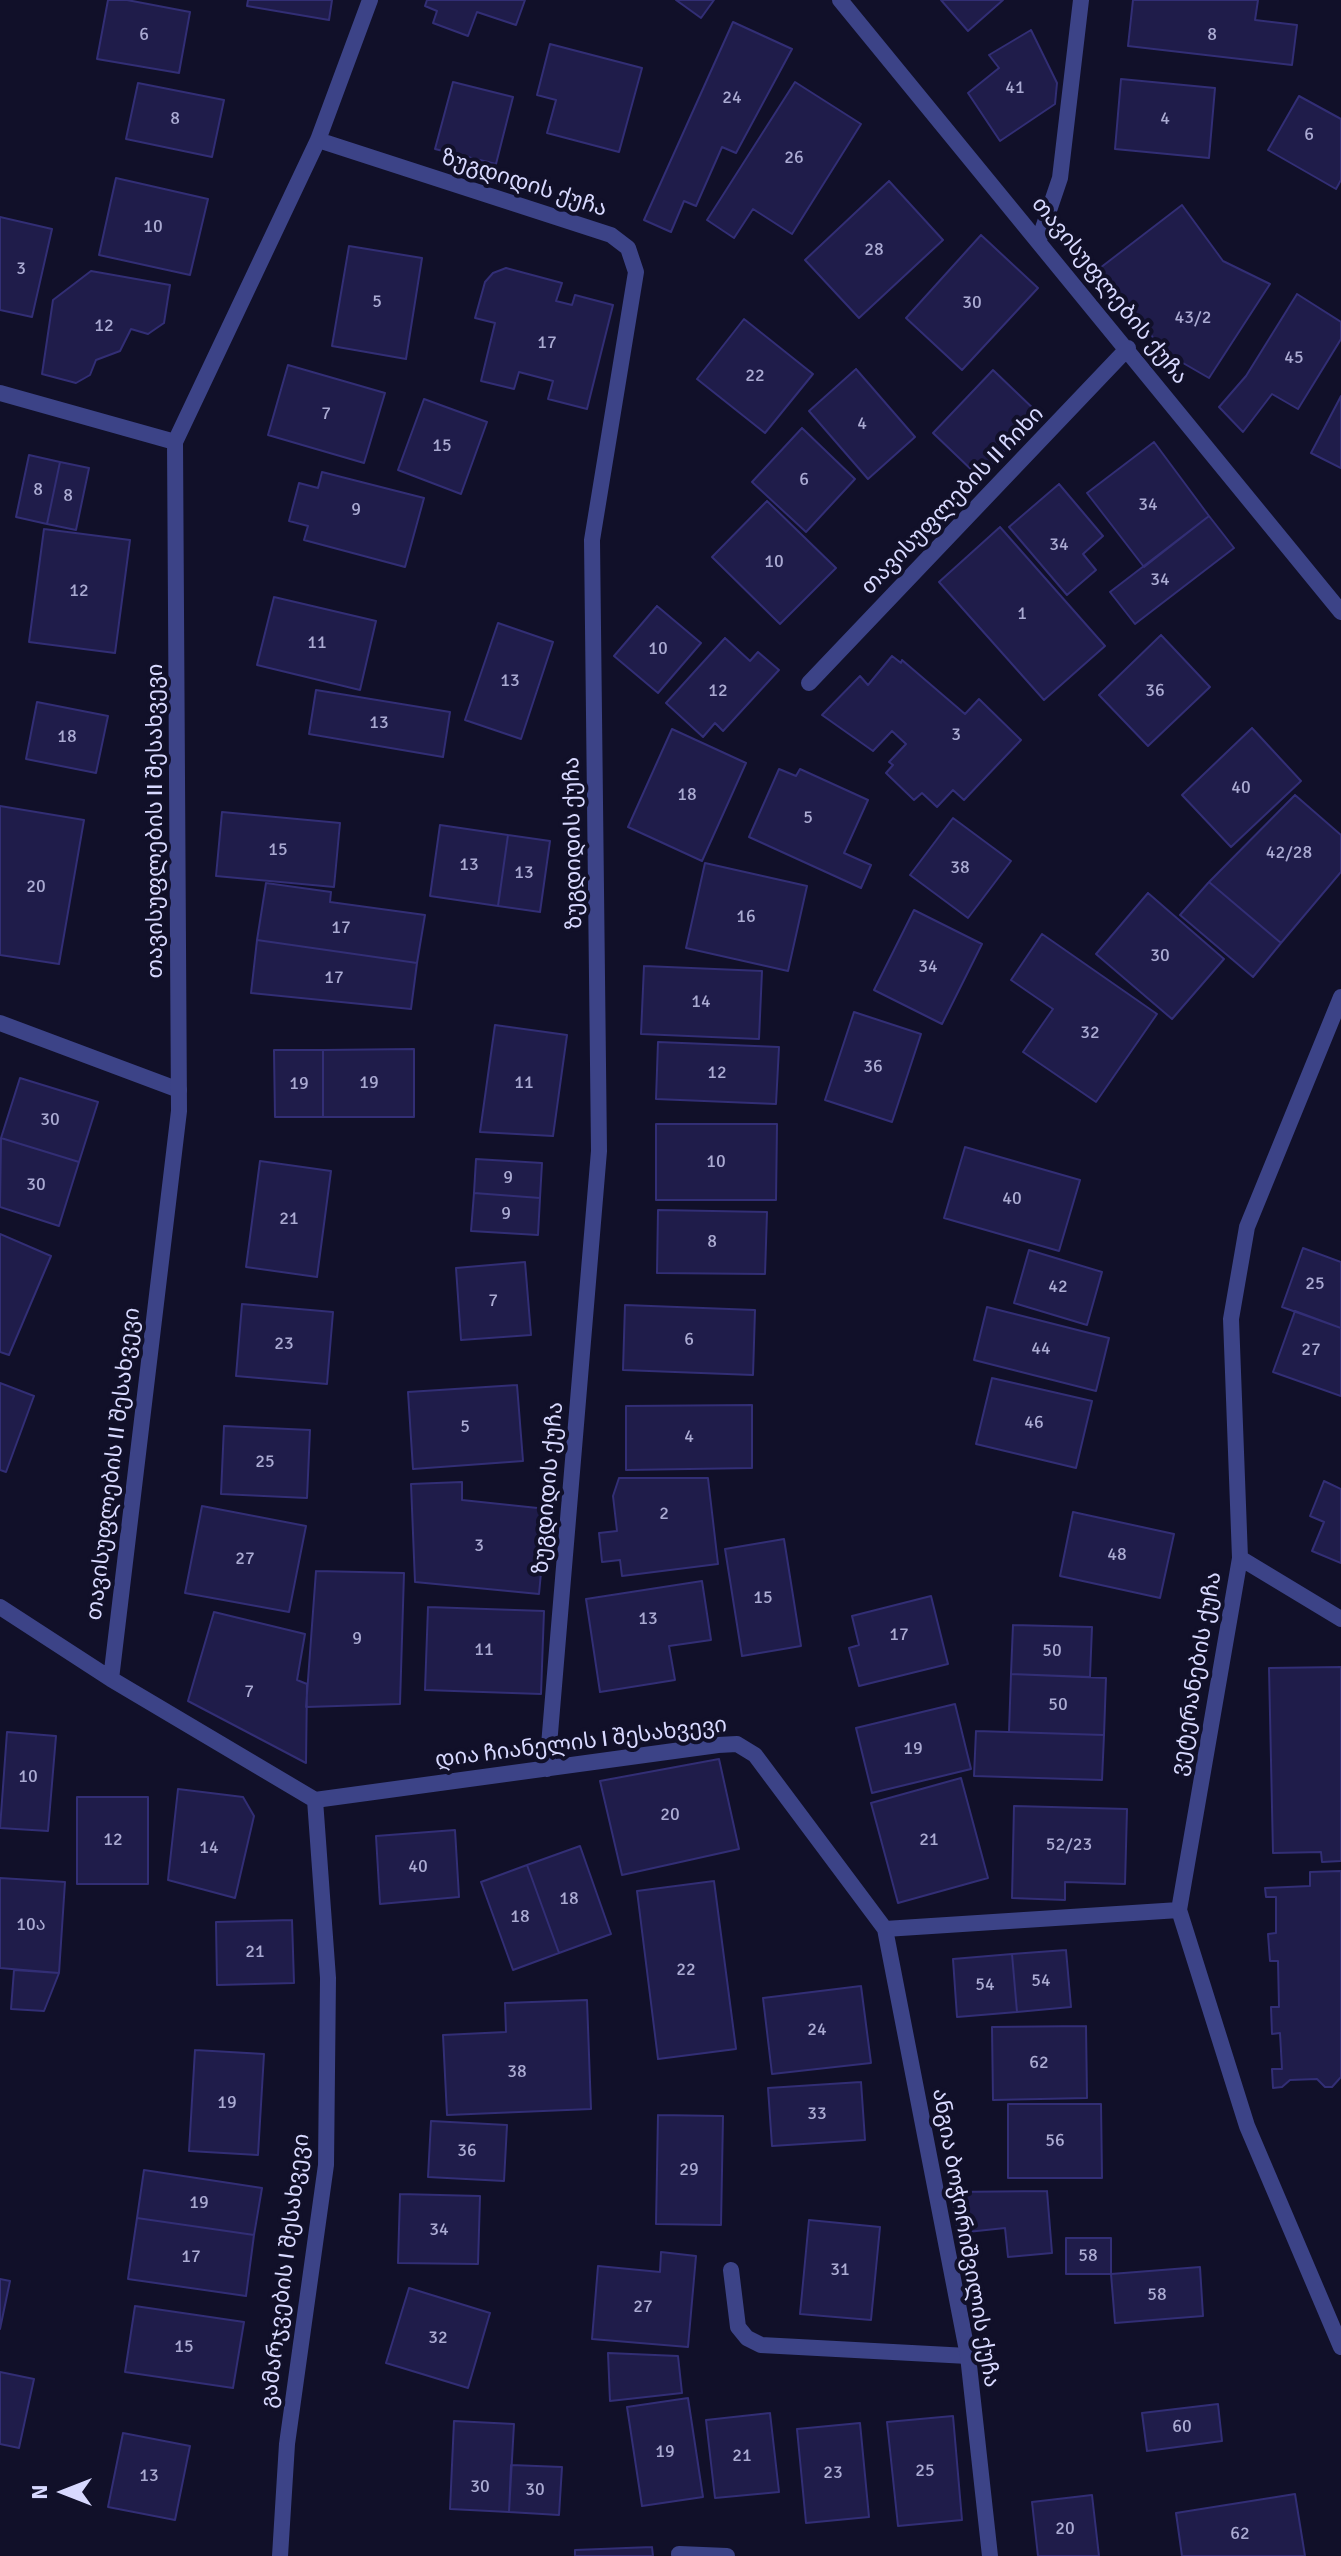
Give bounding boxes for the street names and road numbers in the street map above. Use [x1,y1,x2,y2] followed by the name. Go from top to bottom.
[438,145,610,223] street label: ზუგდიდის ქუჩა
[1025,192,1193,390] street label: თავისუფლების ქუჩა
[856,401,1050,601] street label: თავისუფლების II ჩიხი
[143,664,169,978] street label: თავისუფლების II შესახვევი
[559,756,589,930] street label: ზუგდიდის ქუჩა
[82,1306,146,1622] street label: თავისუფლების II შესახვევი
[528,1401,570,1575] street label: ზუგდიდის ქუჩა
[1166,1570,1228,1778] street label: ვეტერანების ქუჩა
[434,1712,728,1774] street label: დია ჩიანელის I შესახვევი
[926,2087,1004,2389] street label: ანგია ბოჭორიშვილის ქუჩა
[256,2132,316,2410] street label: გამარჯვების I შესახვევი

